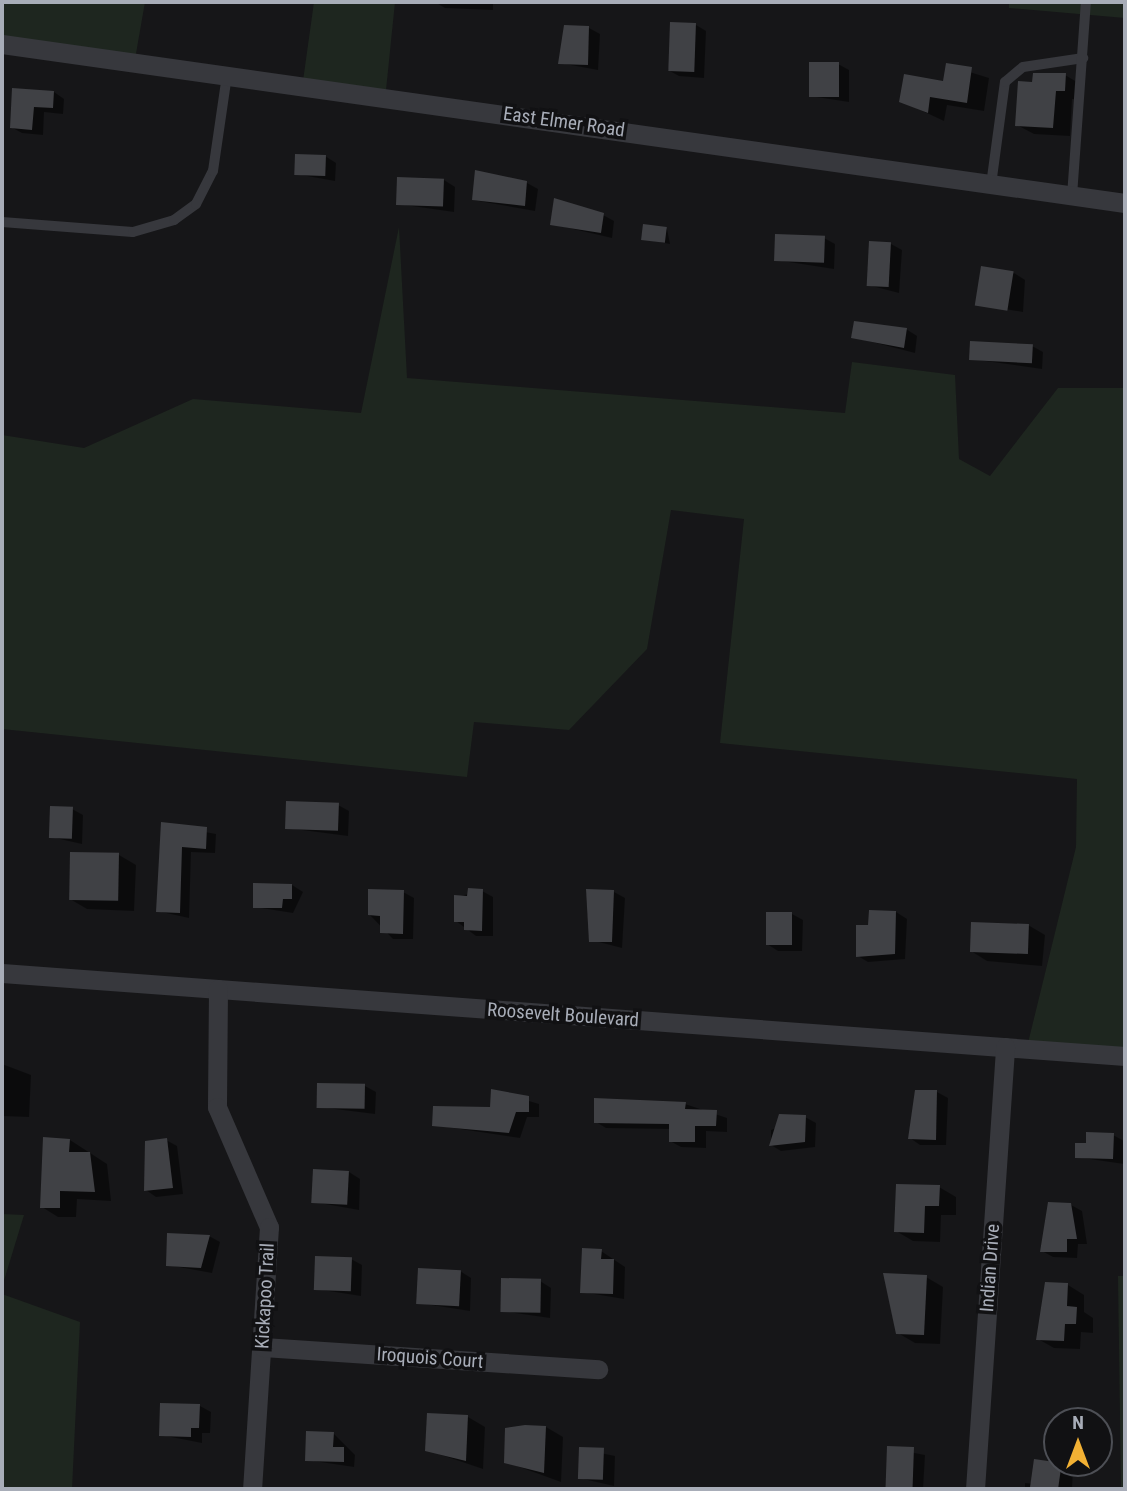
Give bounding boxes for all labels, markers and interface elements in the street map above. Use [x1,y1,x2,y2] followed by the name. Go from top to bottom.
[502,102,626,142] street label: East Elmer Road
[486,998,640,1032] street label: Roosevelt Boulevard
[976,1223,1004,1313] street label: Indian Drive
[251,1242,279,1350] street label: Kickapoo Trail
[376,1343,484,1373] street label: Iroquois Court
[1043,1407,1113,1477] north arrow
[1072,1411,1084,1434] text: N

